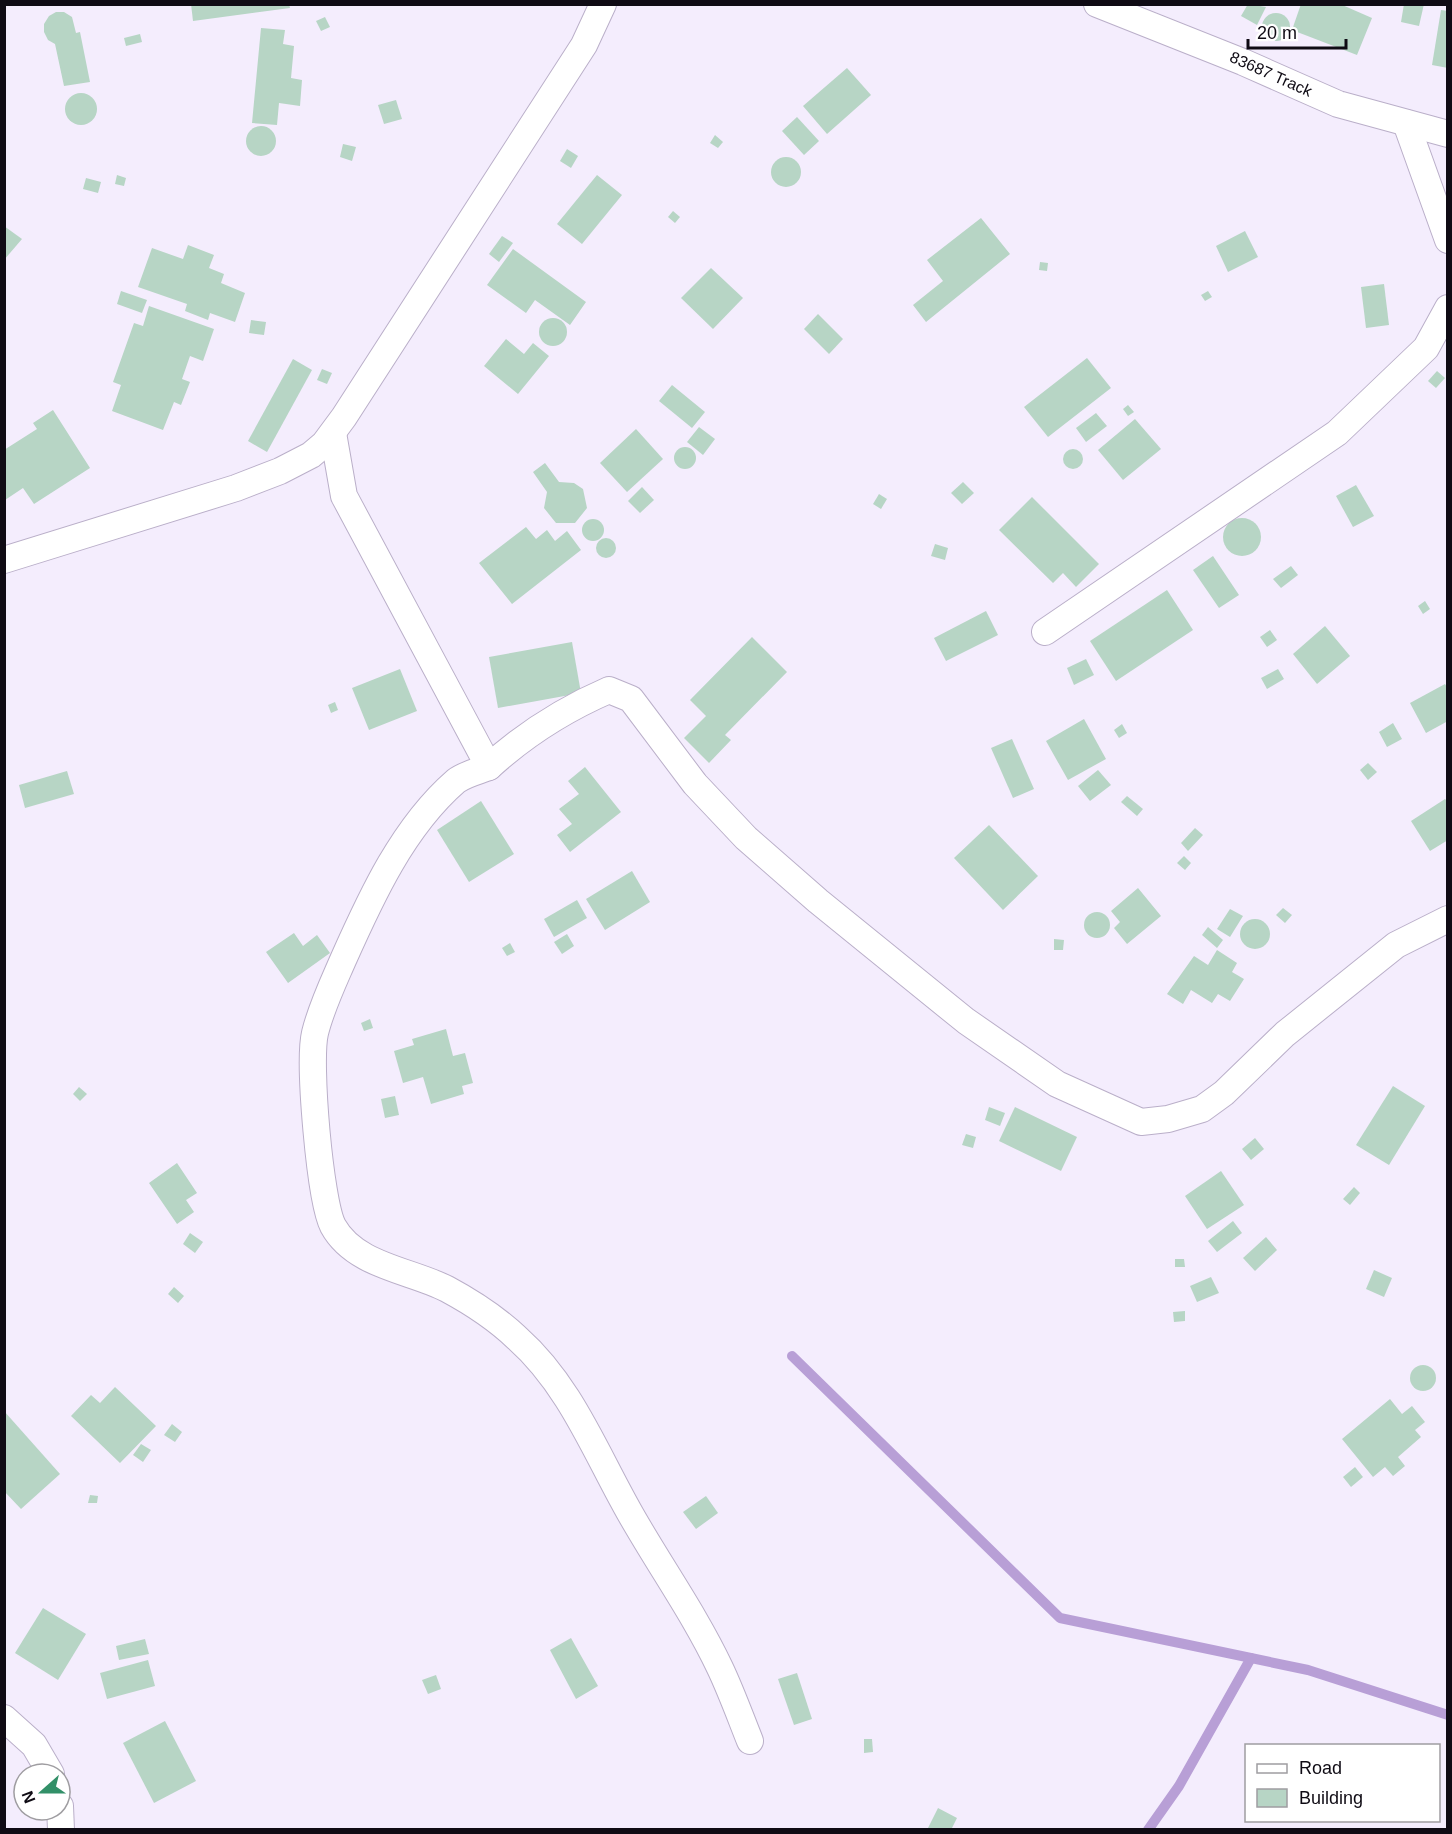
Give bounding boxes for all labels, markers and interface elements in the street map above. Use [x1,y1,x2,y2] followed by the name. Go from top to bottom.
[1248,12,1346,50] scale bar
[1257,23,1297,43] text: 20 m
[1227,48,1316,100] street label: 83687 Track
[1245,1744,1440,1822] legend
[1299,1758,1342,1778] text: Road
[12,1762,72,1822] north arrow
[1299,1788,1363,1808] text: Building
[18,1789,38,1806] text: N

